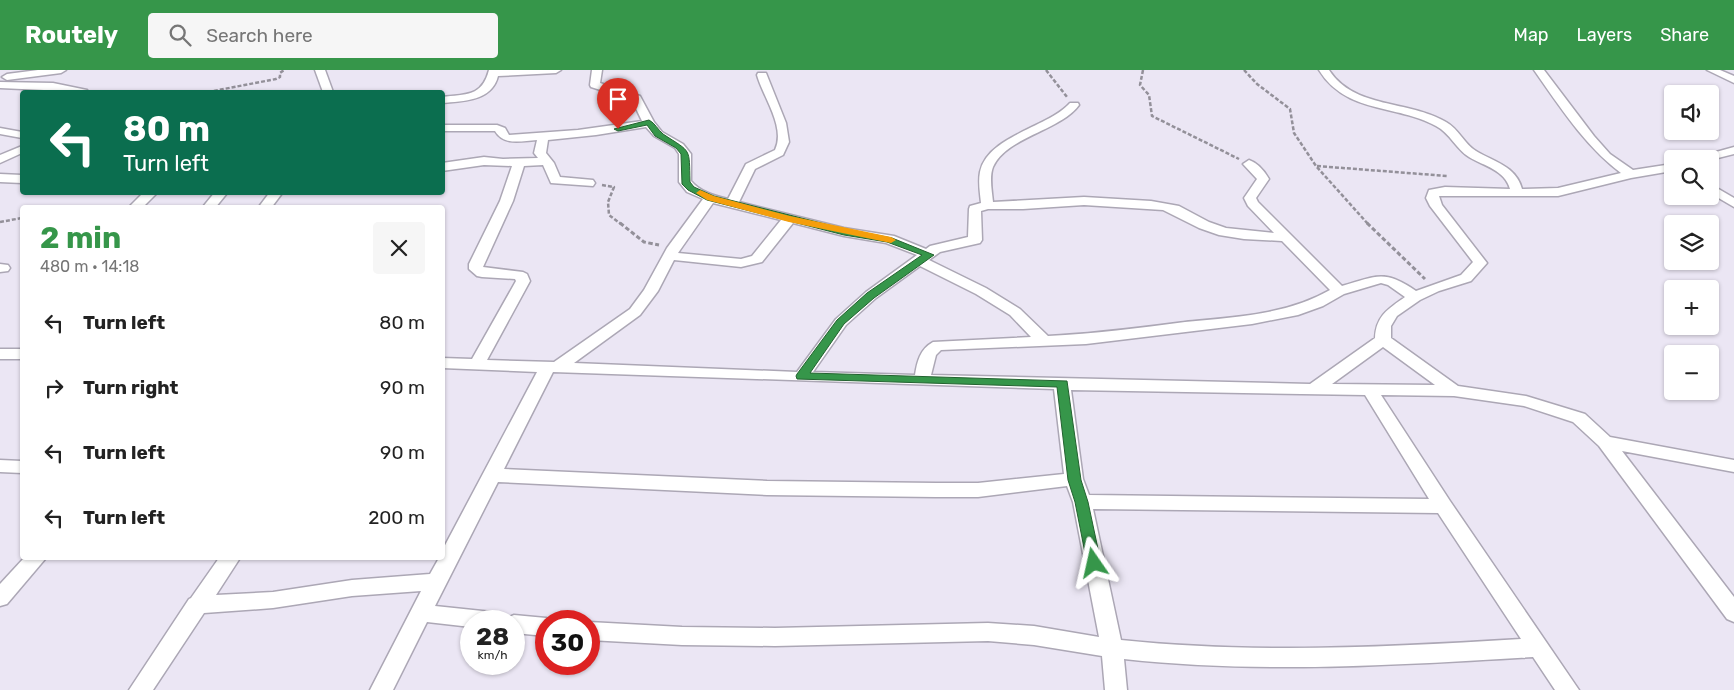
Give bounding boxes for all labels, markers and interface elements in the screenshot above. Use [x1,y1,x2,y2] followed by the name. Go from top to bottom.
[148,13,498,58] search box
[25,21,118,49] text: Routely
[166,21,194,49] icon: search
[206,24,313,47] text: Search here
[1514,24,1549,46] text: Map
[1577,24,1632,46] text: Layers
[1660,24,1709,46] text: Share
[597,78,639,129] pin
[604,85,632,113] icon: arrive
[1664,85,1719,400] map controls
[1664,85,1719,140] button: sound
[123,108,210,150] text: 80 m
[40,110,105,175] icon: left
[123,150,209,177] text: Turn left
[1664,150,1719,205] button: search
[1664,215,1719,270] button: layers
[40,220,121,256] text: 2 min
[373,222,425,274] button: close
[40,257,139,276] text: 480 m · 14:18
[1664,280,1719,335] button: +
[40,309,68,337] icon: left
[83,311,165,334] text: Turn left
[379,311,425,334] text: 80 m
[1664,345,1719,400] button: −
[40,374,68,402] icon: right
[83,376,178,399] text: Turn right
[380,376,425,399] text: 90 m
[40,439,68,467] icon: left
[83,441,165,464] text: Turn left
[380,441,425,464] text: 90 m
[40,504,68,532] icon: left
[83,506,165,529] text: Turn left
[368,506,425,529] text: 200 m
[1067,536,1119,588] position arrow
[535,610,600,675] speed limit sign: 30
[476,622,509,651] text: 28
[478,648,507,662] text: km/h

